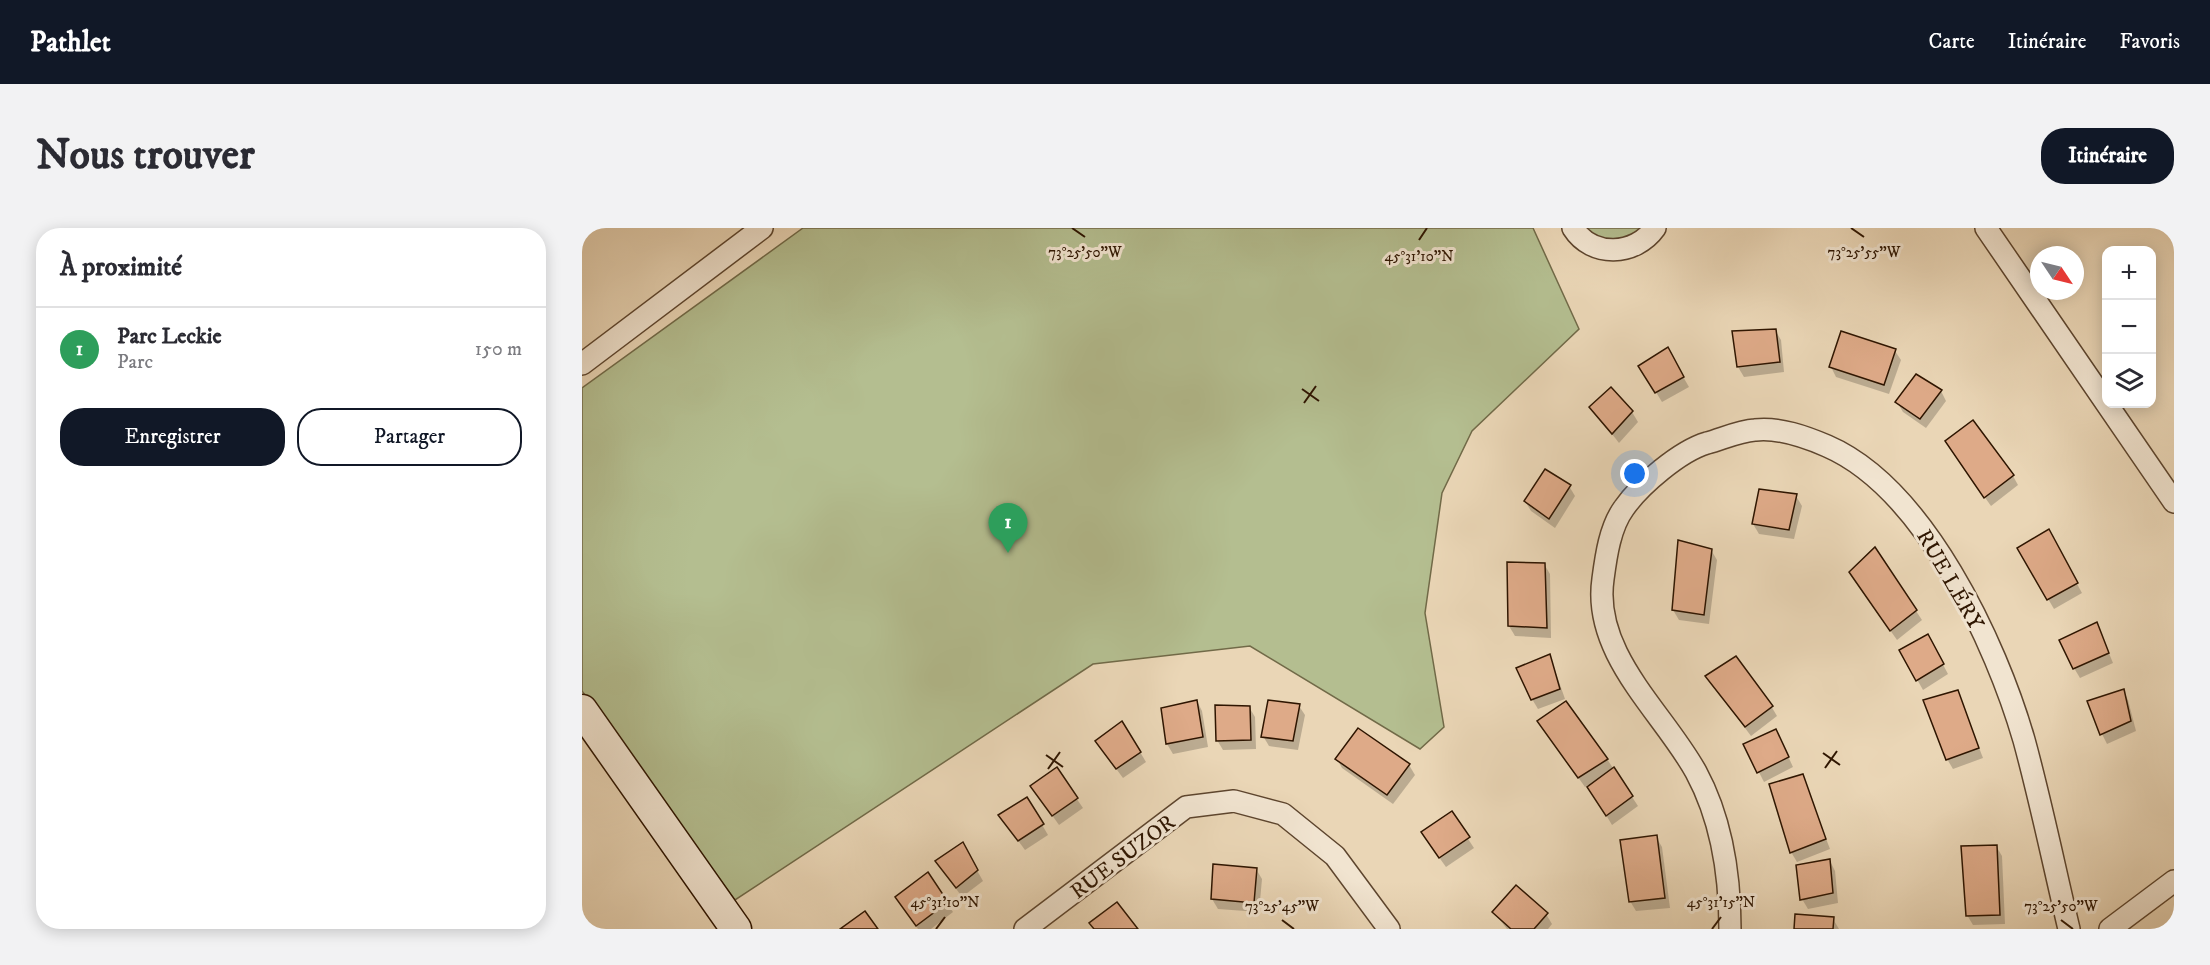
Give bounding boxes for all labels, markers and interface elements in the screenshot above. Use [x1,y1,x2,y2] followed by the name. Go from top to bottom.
[30,25,111,60] text: Pathlet
[1929,29,1975,55] text: Carte
[2008,29,2086,55] text: Itinéraire
[2119,29,2180,55] text: Favoris
[2041,128,2174,184] button: Itinéraire
[36,130,255,182] text: Nous trouver
[1048,243,1122,262] text: 73°25'50"W
[1828,243,1901,262] text: 73°25'55"W
[2030,246,2084,300] north arrow
[2102,246,2156,408] map controls
[2102,246,2156,300] button: +
[1384,247,1454,266] text: 45°31'10"N
[60,251,182,284] text: À proximité
[2102,300,2156,354] button: −
[117,323,222,350] text: Parc Leckie
[76,337,83,362] text: 1
[475,337,522,362] text: 150 m
[117,350,153,375] text: Parc
[2102,354,2156,408] button: layers
[60,408,285,466] button: Enregistrer
[297,408,522,466] button: Partager
[1620,459,1649,488] your location
[988,504,1028,553] pin: 1
[1910,525,1990,636] street label: RUE LÉRY
[1065,809,1181,905] street label: RUE SUZOR
[910,893,980,912] text: 45°31'10"N
[1687,893,1755,912] text: 45°31'15"N
[1245,897,1319,916] text: 73°25'45"W
[2024,897,2098,916] text: 73°25'50"W

